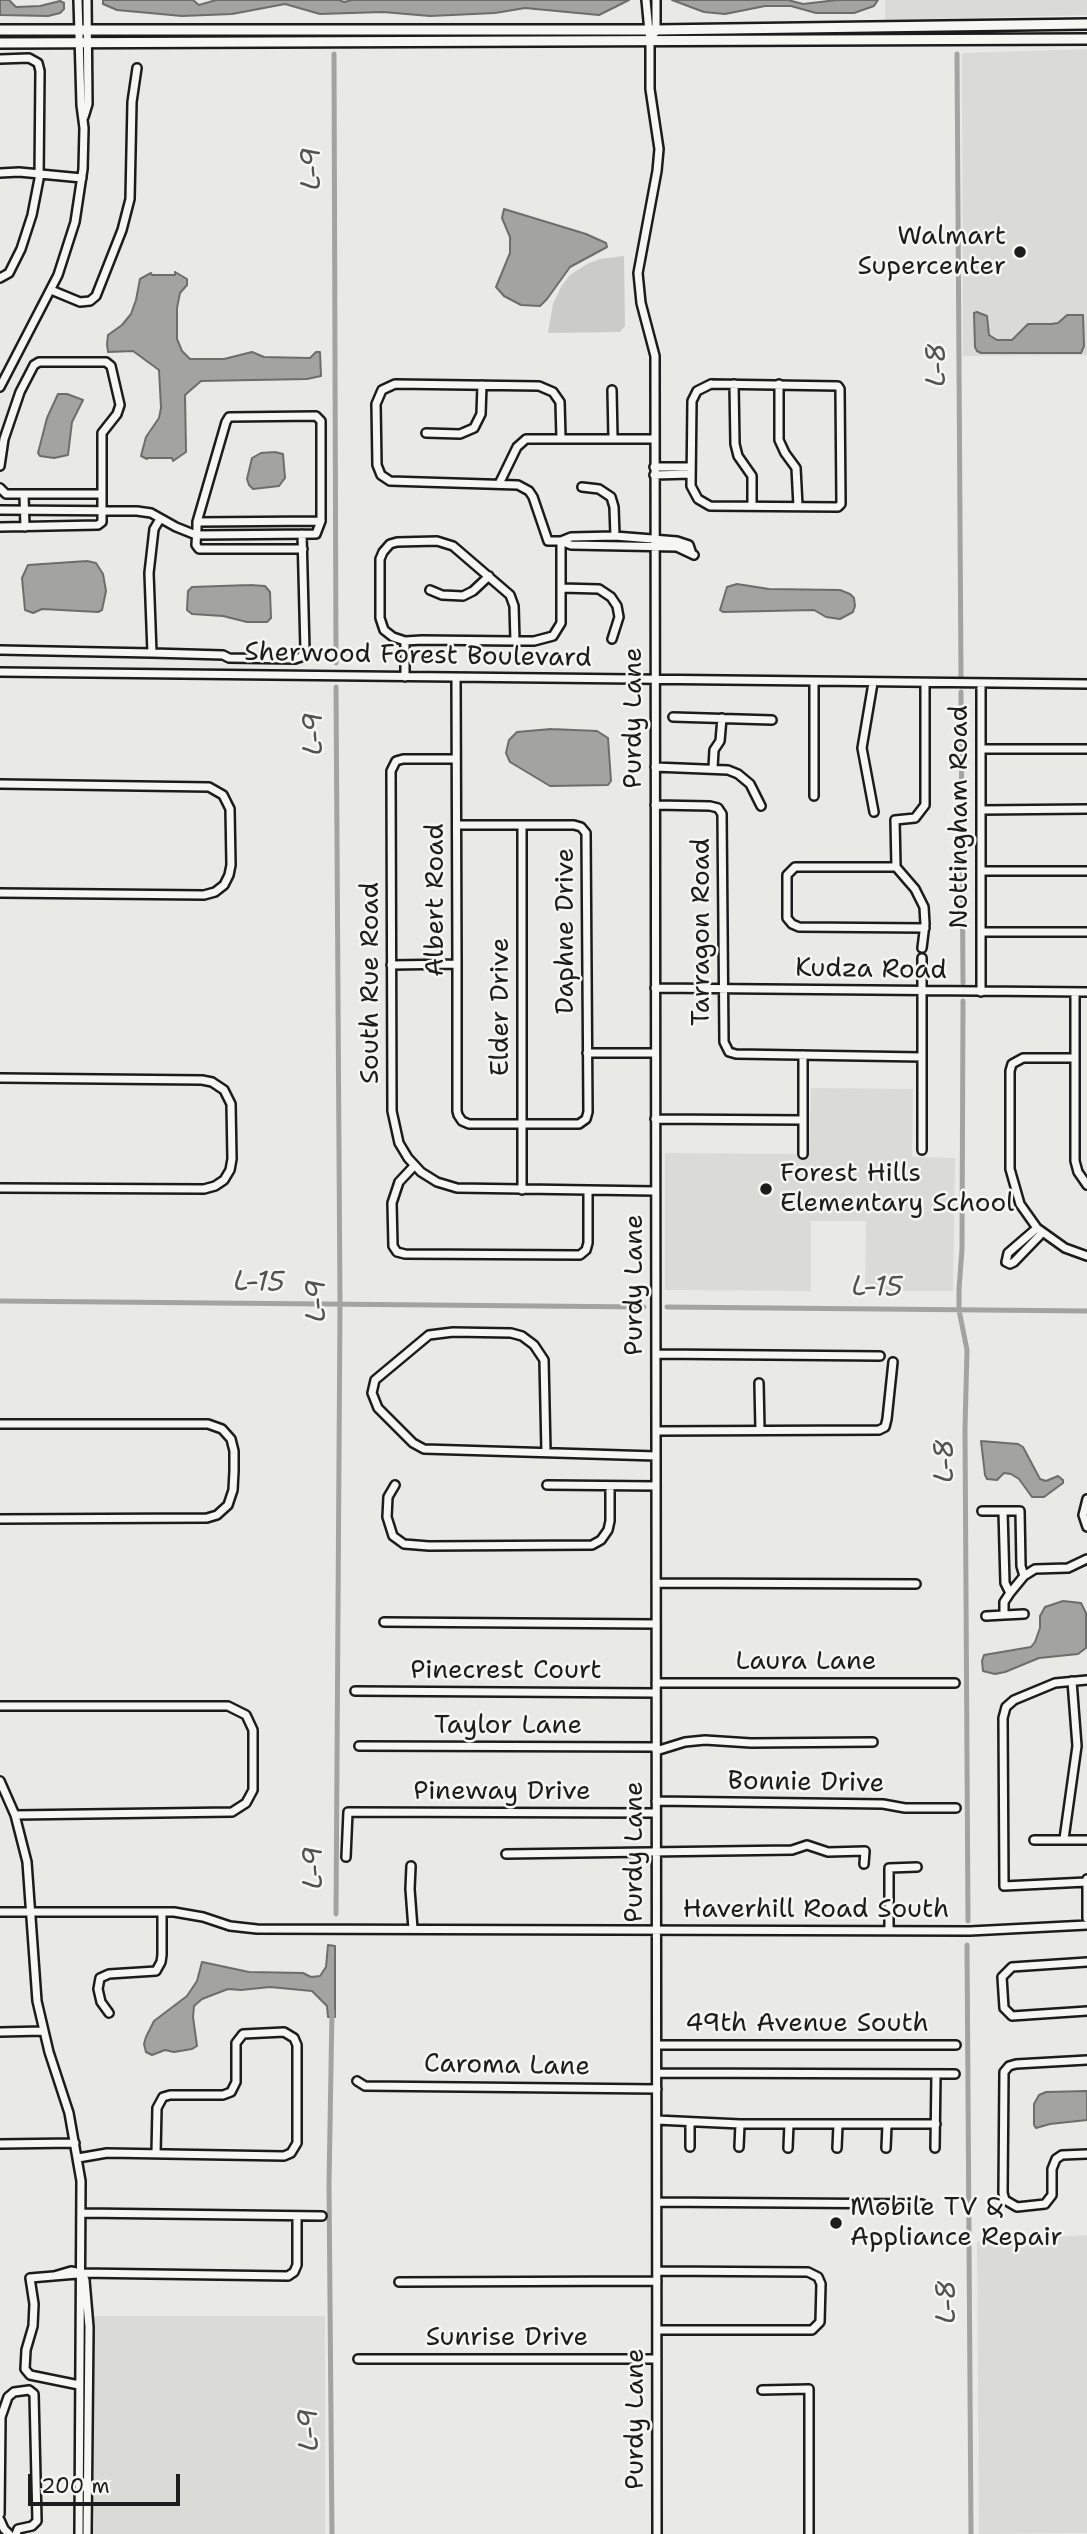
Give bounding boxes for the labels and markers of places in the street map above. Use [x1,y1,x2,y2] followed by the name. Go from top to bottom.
[858,221,1006,282] place label: Walmart Supercenter
[1012,244,1028,260] marker: Walmart Supercenter
[780,1158,1014,1220] place label: Forest Hills Elementary School
[758,1181,774,1197] marker: Forest Hills Elementary School
[850,2192,1063,2254] place label: Mobile TV & Appliance Repair
[828,2215,844,2231] marker: Mobile TV & Appliance Repair

